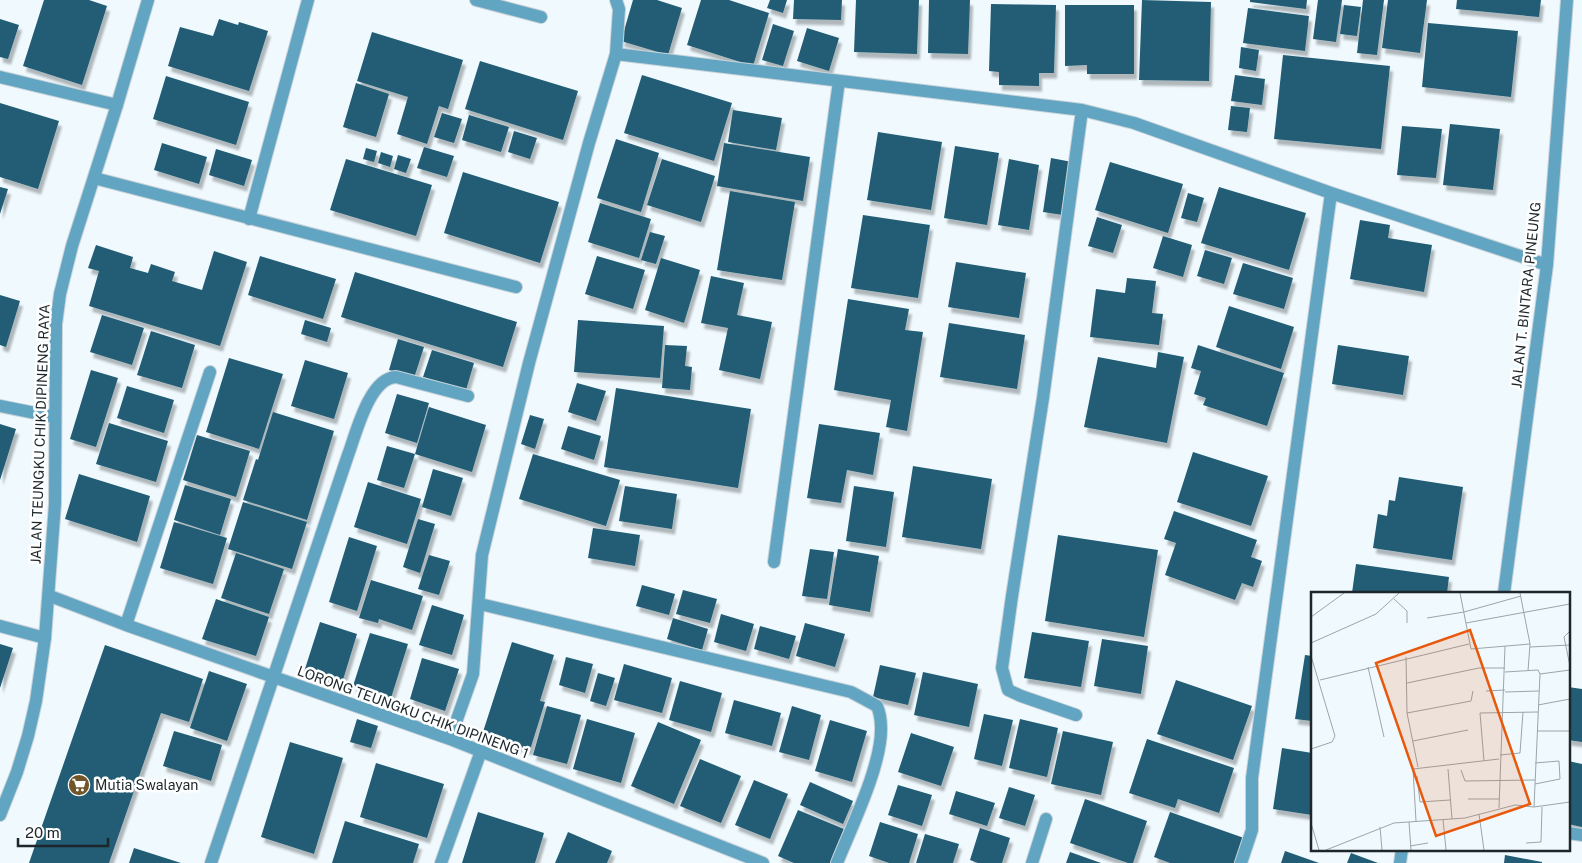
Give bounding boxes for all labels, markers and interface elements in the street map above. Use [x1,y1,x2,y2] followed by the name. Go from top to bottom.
[1508,201,1544,389] street label: JALAN T. BINTARA PINEUNG
[27,304,53,564] street label: JALAN TEUNGKU CHIK DIPINENG RAYA
[1311,592,1570,850] inset map
[295,663,531,761] street label: LORONG TEUNGKU CHIK DIPINENG 1
[67,773,91,797] supermarket icon: Mutia Swalayan
[95,777,198,793] place label: Mutia Swalayan
[18,816,108,848] scale bar
[25,824,60,841] text: 20 m

